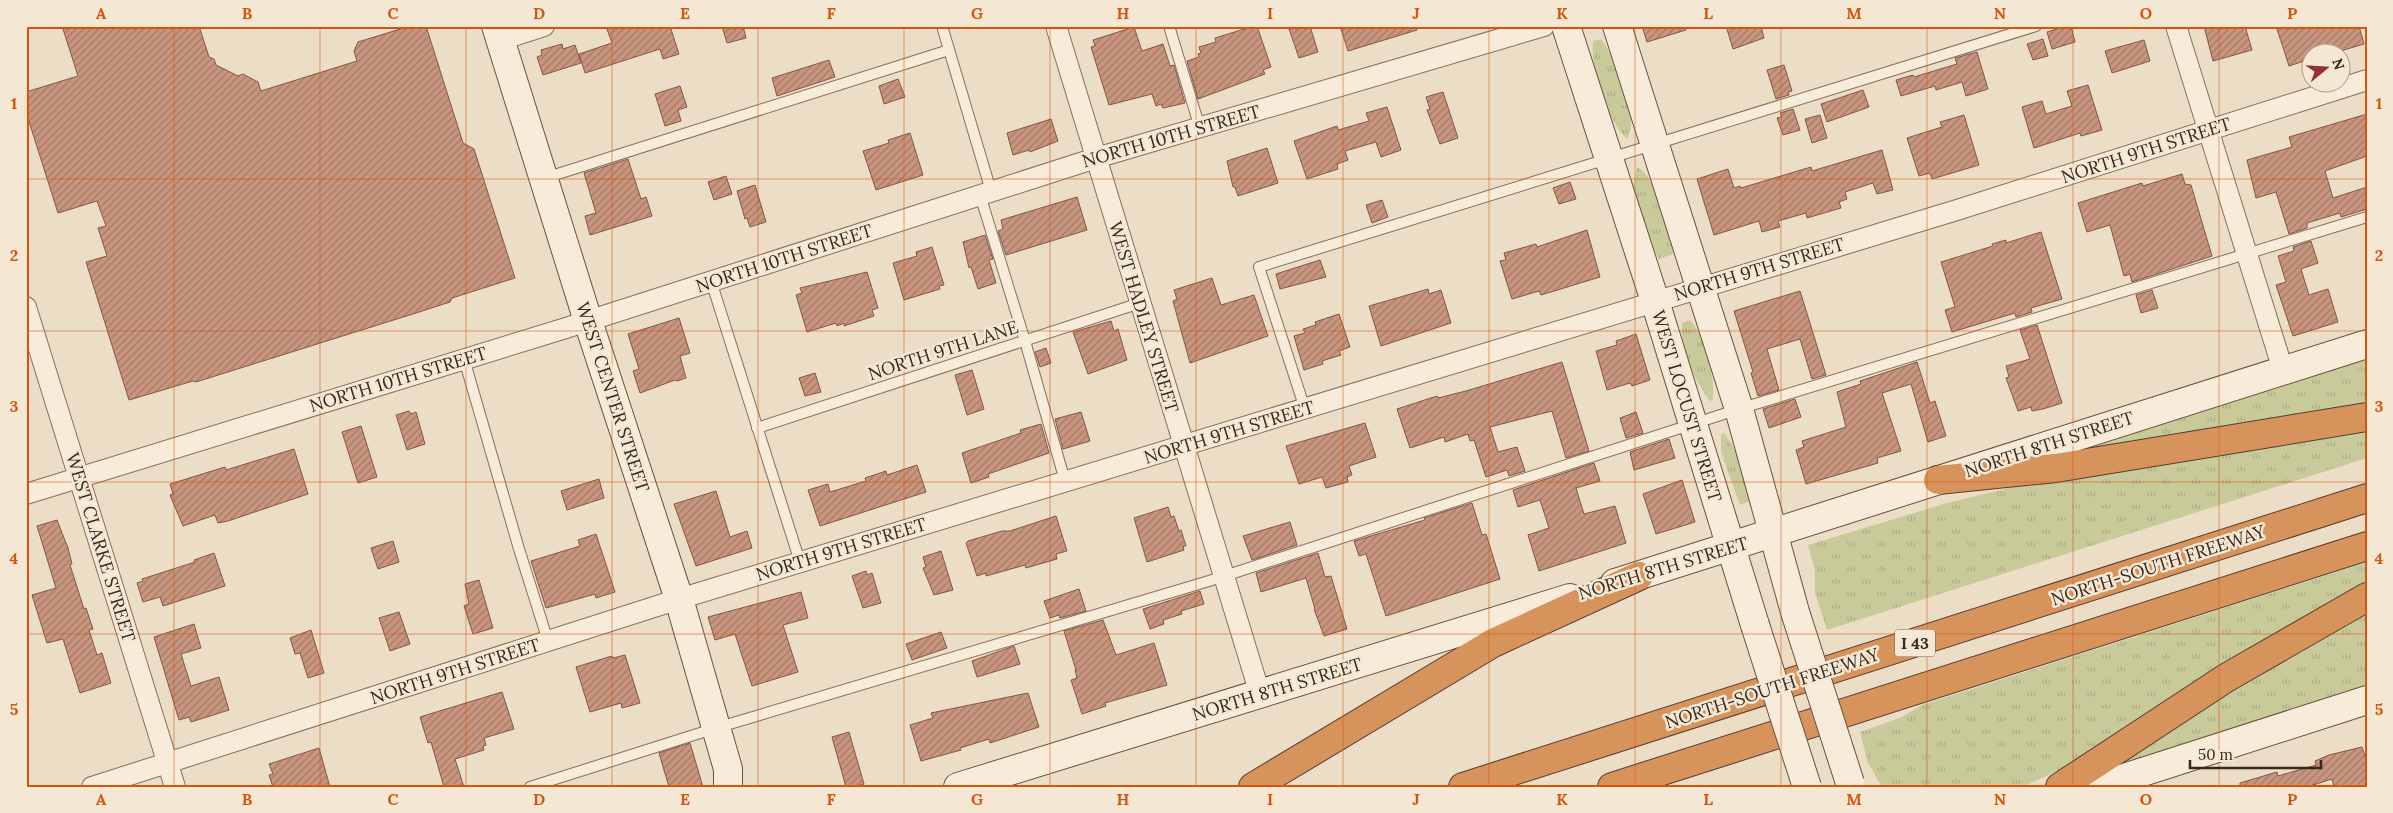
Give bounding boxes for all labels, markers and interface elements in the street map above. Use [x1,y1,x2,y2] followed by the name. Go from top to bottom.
[96,3,107,23] text: A
[242,3,253,23] text: B
[387,3,399,23] text: C
[533,3,545,23] text: D
[680,3,690,23] text: E
[826,3,836,23] text: F
[971,3,983,23] text: G
[1117,3,1130,23] text: H
[1267,3,1273,23] text: I
[1412,3,1420,23] text: J
[1556,3,1568,23] text: K
[1703,3,1713,23] text: L
[1846,3,1862,23] text: M
[1994,3,2006,23] text: N
[2140,3,2152,23] text: O
[2287,3,2297,23] text: P
[2300,42,2350,92] north arrow
[2328,56,2349,72] text: N
[11,93,17,113] text: 1
[2376,93,2382,113] text: 1
[1079,99,1263,172] street label: NORTH 10TH STREET
[2058,112,2234,188] street label: NORTH 9TH STREET
[693,218,876,297] street label: NORTH 10TH STREET
[1104,219,1184,416] street label: WEST HADLEY STREET
[1671,232,1847,306] street label: NORTH 9TH STREET
[10,245,18,265] text: 2
[2375,245,2383,265] text: 2
[571,299,655,496] street label: WEST CENTER STREET
[1647,307,1727,505] street label: WEST LOCUST STREET
[865,315,1021,385] street label: NORTH 9TH LANE
[307,341,490,417] street label: NORTH 10TH STREET
[1141,395,1317,469] street label: NORTH 9TH STREET
[10,396,19,416] text: 3
[2375,396,2384,416] text: 3
[1961,406,2137,482] street label: NORTH 8TH STREET
[61,450,141,645] street label: WEST CLARKE STREET
[753,512,929,586] street label: NORTH 9TH STREET
[2048,519,2269,611] street label: NORTH-SOUTH FREEWAY
[1575,531,1751,605] street label: NORTH 8TH STREET
[10,548,19,568] text: 4
[2375,548,2384,568] text: 4
[1895,630,1935,656] road number: I 43
[367,633,543,709] street label: NORTH 9TH STREET
[1662,642,1883,734] street label: NORTH-SOUTH FREEWAY
[1189,652,1365,726] street label: NORTH 8TH STREET
[10,699,19,719] text: 5
[2375,699,2384,719] text: 5
[2190,738,2322,770] scale bar
[2198,745,2233,764] text: 50 m
[96,789,107,809] text: A
[242,789,253,809] text: B
[387,789,399,809] text: C
[533,789,545,809] text: D
[680,789,690,809] text: E
[826,789,836,809] text: F
[971,789,983,809] text: G
[1117,789,1130,809] text: H
[1267,789,1273,809] text: I
[1412,789,1420,809] text: J
[1556,789,1568,809] text: K
[1703,789,1713,809] text: L
[1846,789,1862,809] text: M
[1994,789,2006,809] text: N
[2140,789,2152,809] text: O
[2287,789,2297,809] text: P

